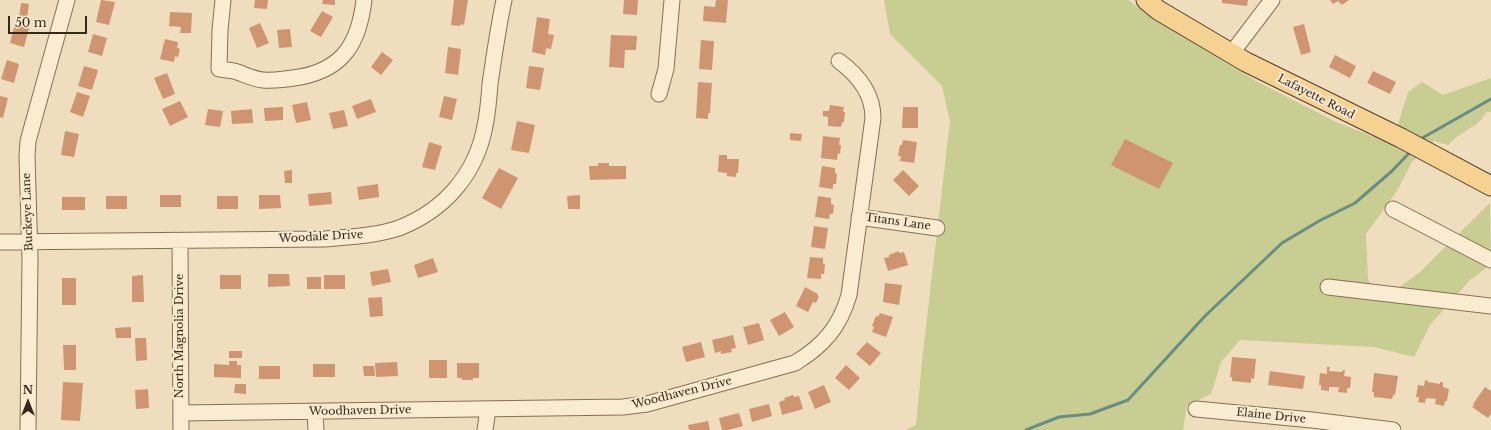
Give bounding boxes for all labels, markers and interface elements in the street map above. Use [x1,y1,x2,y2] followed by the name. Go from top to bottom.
[10,8,89,34] scale bar
[15,15,47,30] text: 50 m
[1275,72,1357,122] street label: Lafayette Road
[20,173,36,251] street label: Buckeye Lane
[864,211,932,233] street label: Titans Lane
[278,228,364,246] street label: Woodale Drive
[173,274,187,398] street label: North Magnolia Drive
[631,374,733,412] street label: Woodhaven Drive
[8,382,48,422] north arrow
[23,383,33,397] text: N
[309,404,411,418] street label: Woodhaven Drive
[1236,406,1306,426] street label: Elaine Drive

